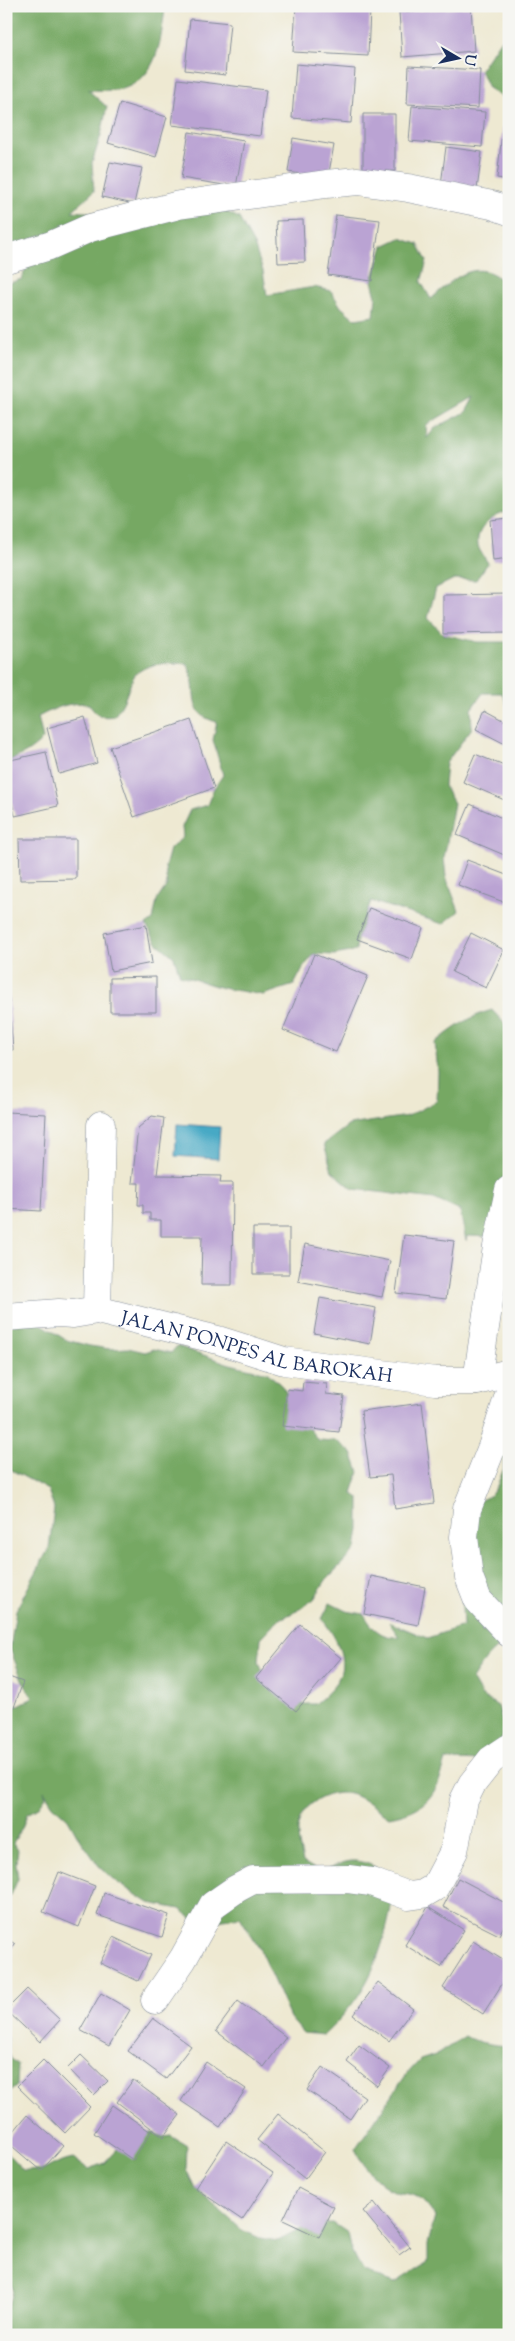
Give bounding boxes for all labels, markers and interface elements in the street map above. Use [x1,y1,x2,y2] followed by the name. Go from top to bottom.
[432,32,482,82] north arrow
[458,53,480,67] text: U
[117,1305,394,1391] street label: JALAN PONPES AL BAROKAH

